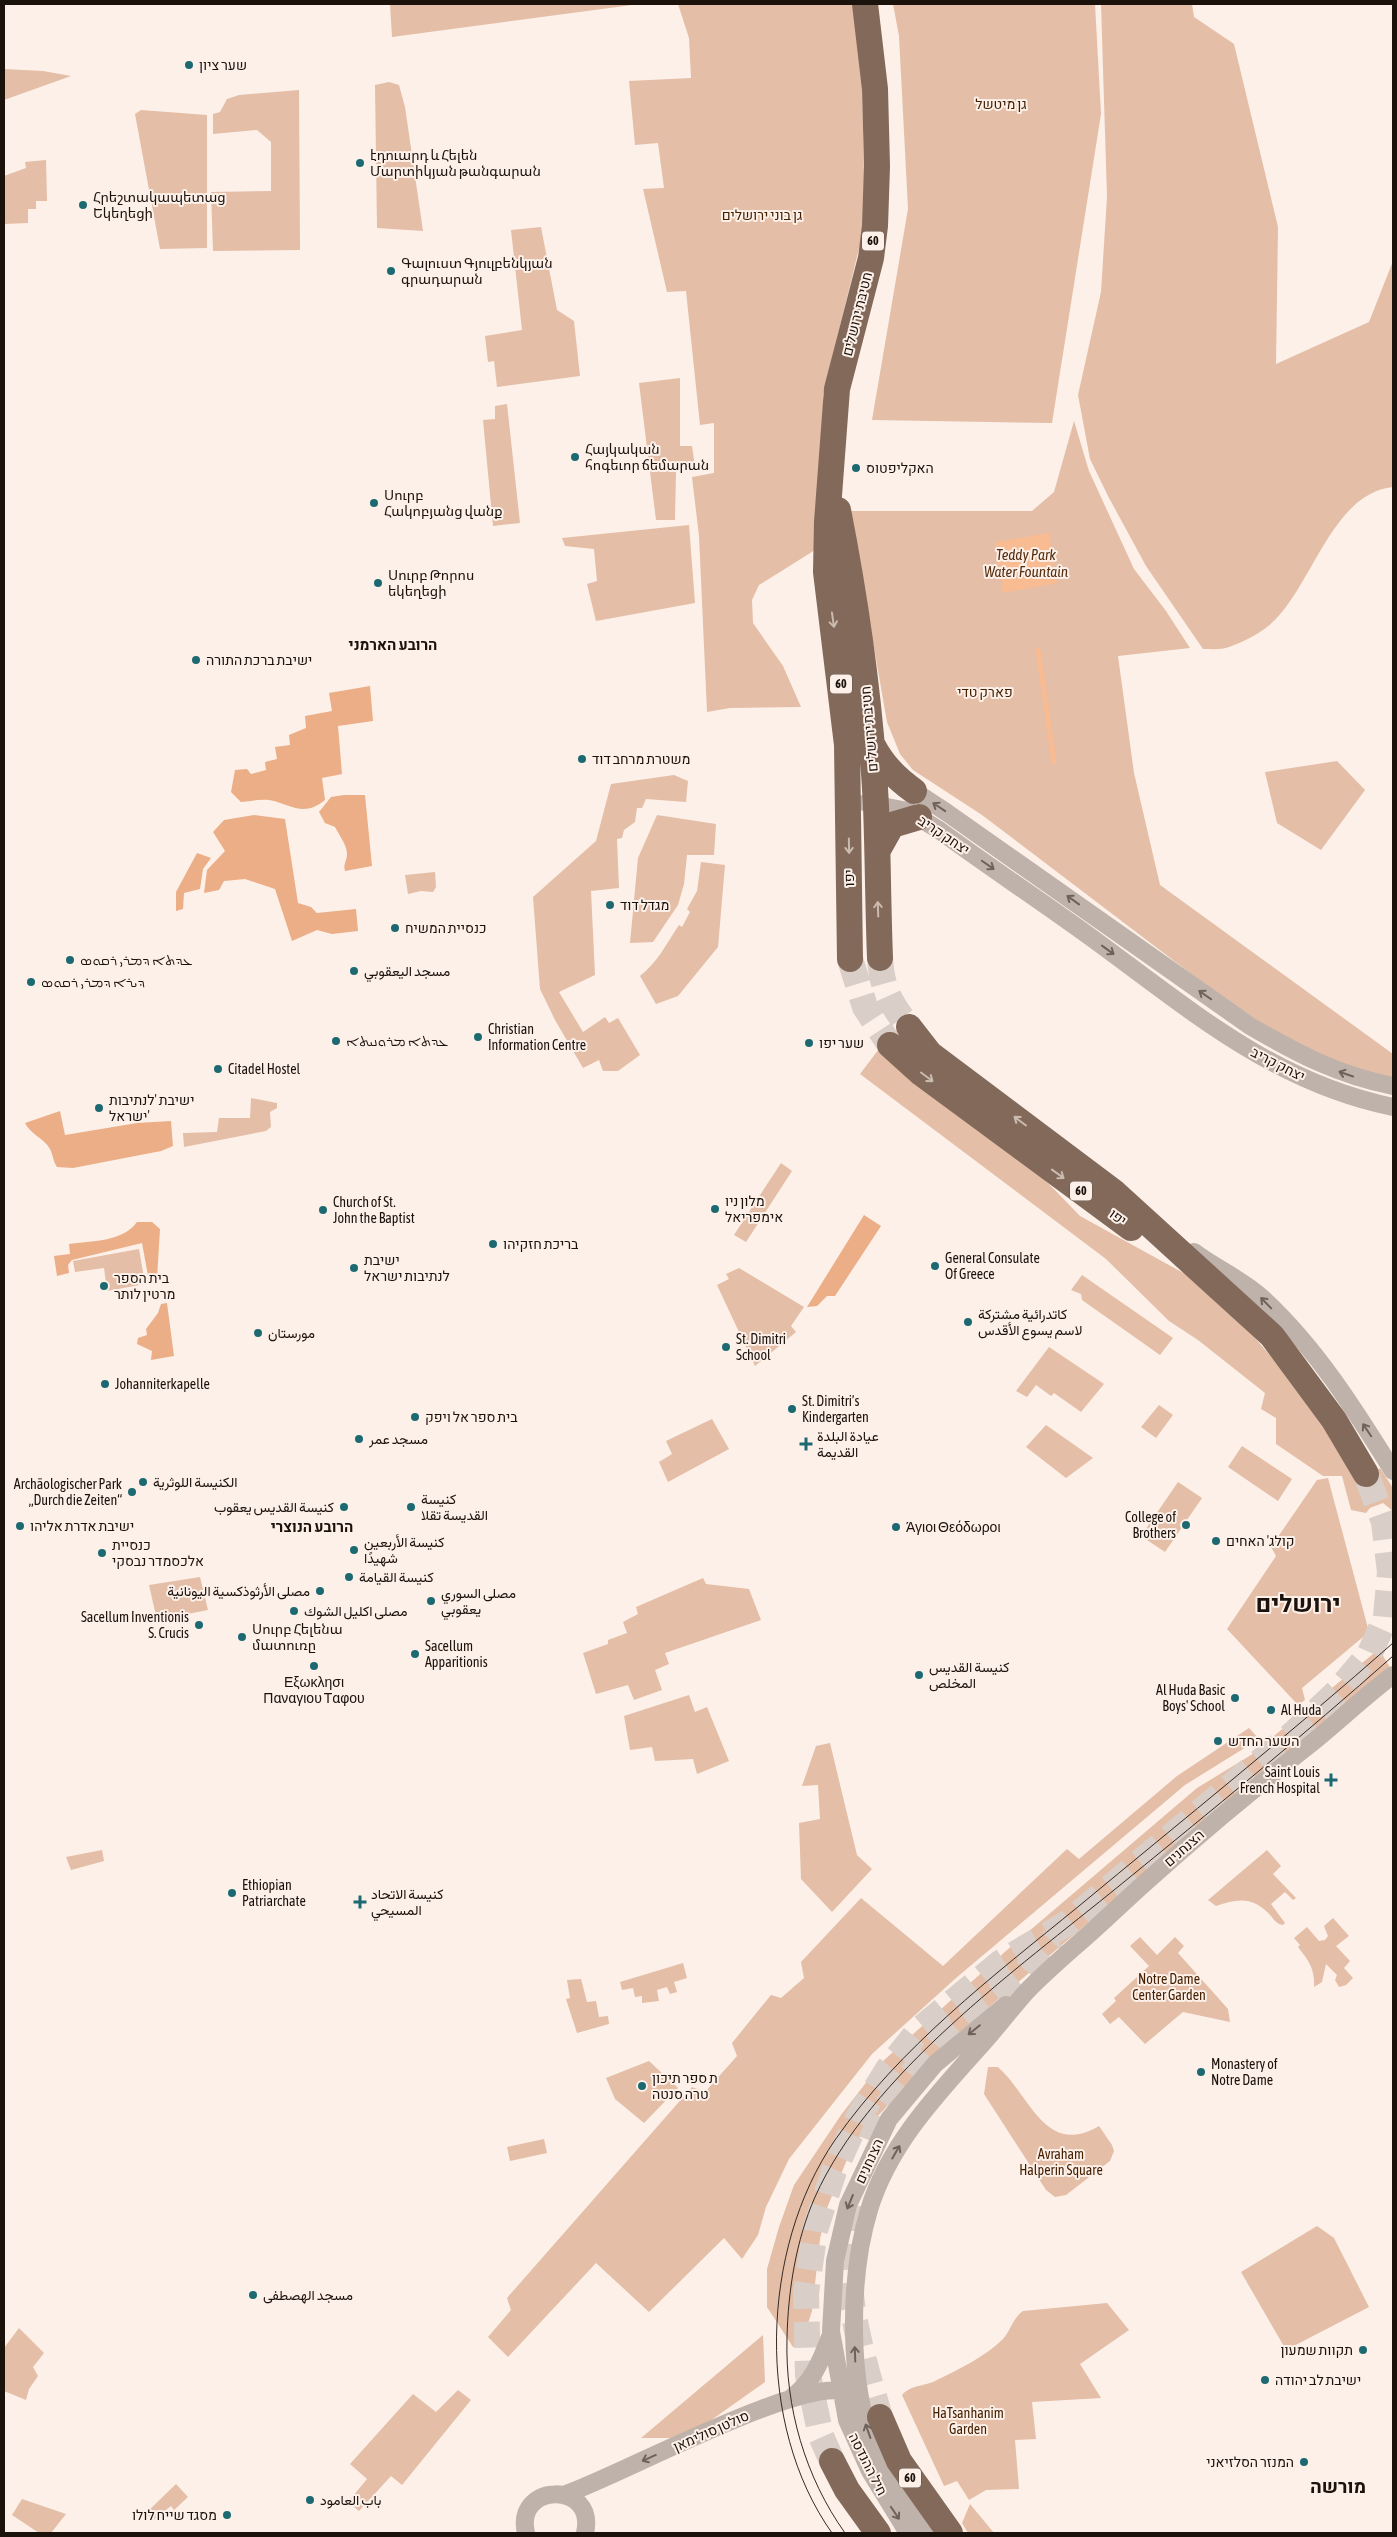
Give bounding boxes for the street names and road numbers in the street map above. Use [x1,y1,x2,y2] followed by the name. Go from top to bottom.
[862,232,884,250] road number: 60
[839,270,875,358] street label: חטיבת ירושלים
[830,674,852,694] road number: 60
[857,685,881,773] street label: חטיבת ירושלים
[915,812,973,858] street label: יצחק קריב
[841,869,857,887] street label: יפו
[1248,1044,1308,1084] street label: יצחק קריב
[1070,1182,1092,1200] road number: 60
[1106,1205,1130,1229] street label: יפו
[1161,1826,1207,1870] street label: הצנחנים
[852,2136,886,2186] street label: הצנחנים
[671,2407,751,2455] street label: סולטן סולימאן
[845,2430,891,2498] street label: חיל ההנדסה
[899,2468,921,2488] road number: 60

